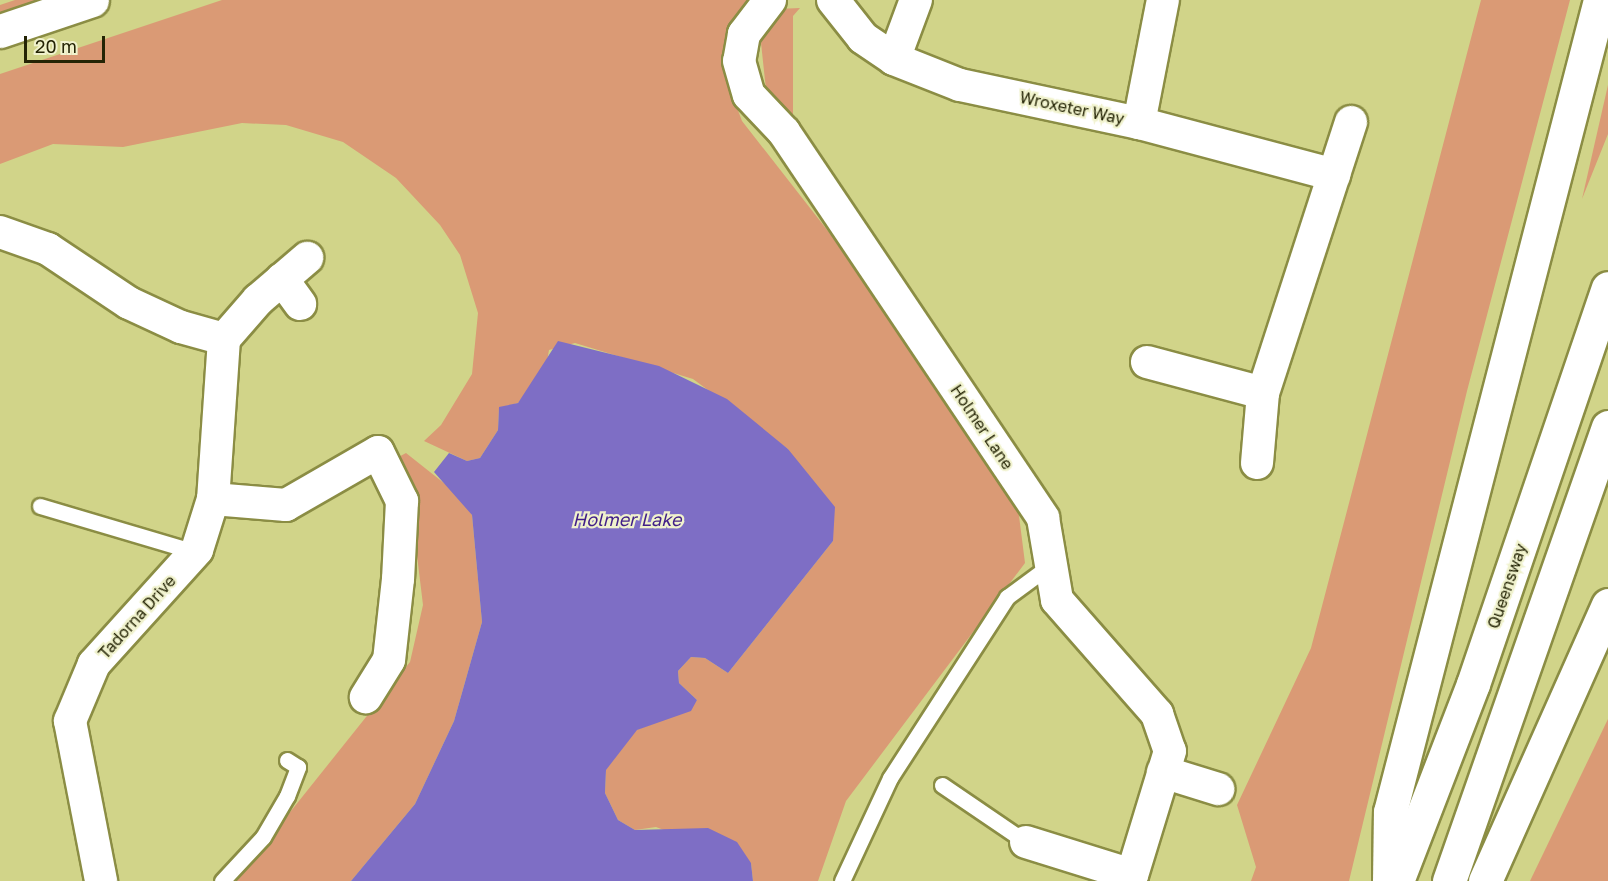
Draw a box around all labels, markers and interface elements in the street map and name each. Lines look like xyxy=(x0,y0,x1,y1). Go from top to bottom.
scale bar xyxy=(27,24,108,62)
text: 20 m xyxy=(35,35,77,57)
street label: Wroxeter Way xyxy=(1018,88,1126,128)
street label: Holmer Lane xyxy=(947,381,1017,473)
water label: Holmer Lake xyxy=(573,508,681,530)
street label: Queensway xyxy=(1483,541,1531,631)
street label: Tadorna Drive xyxy=(94,571,180,663)

